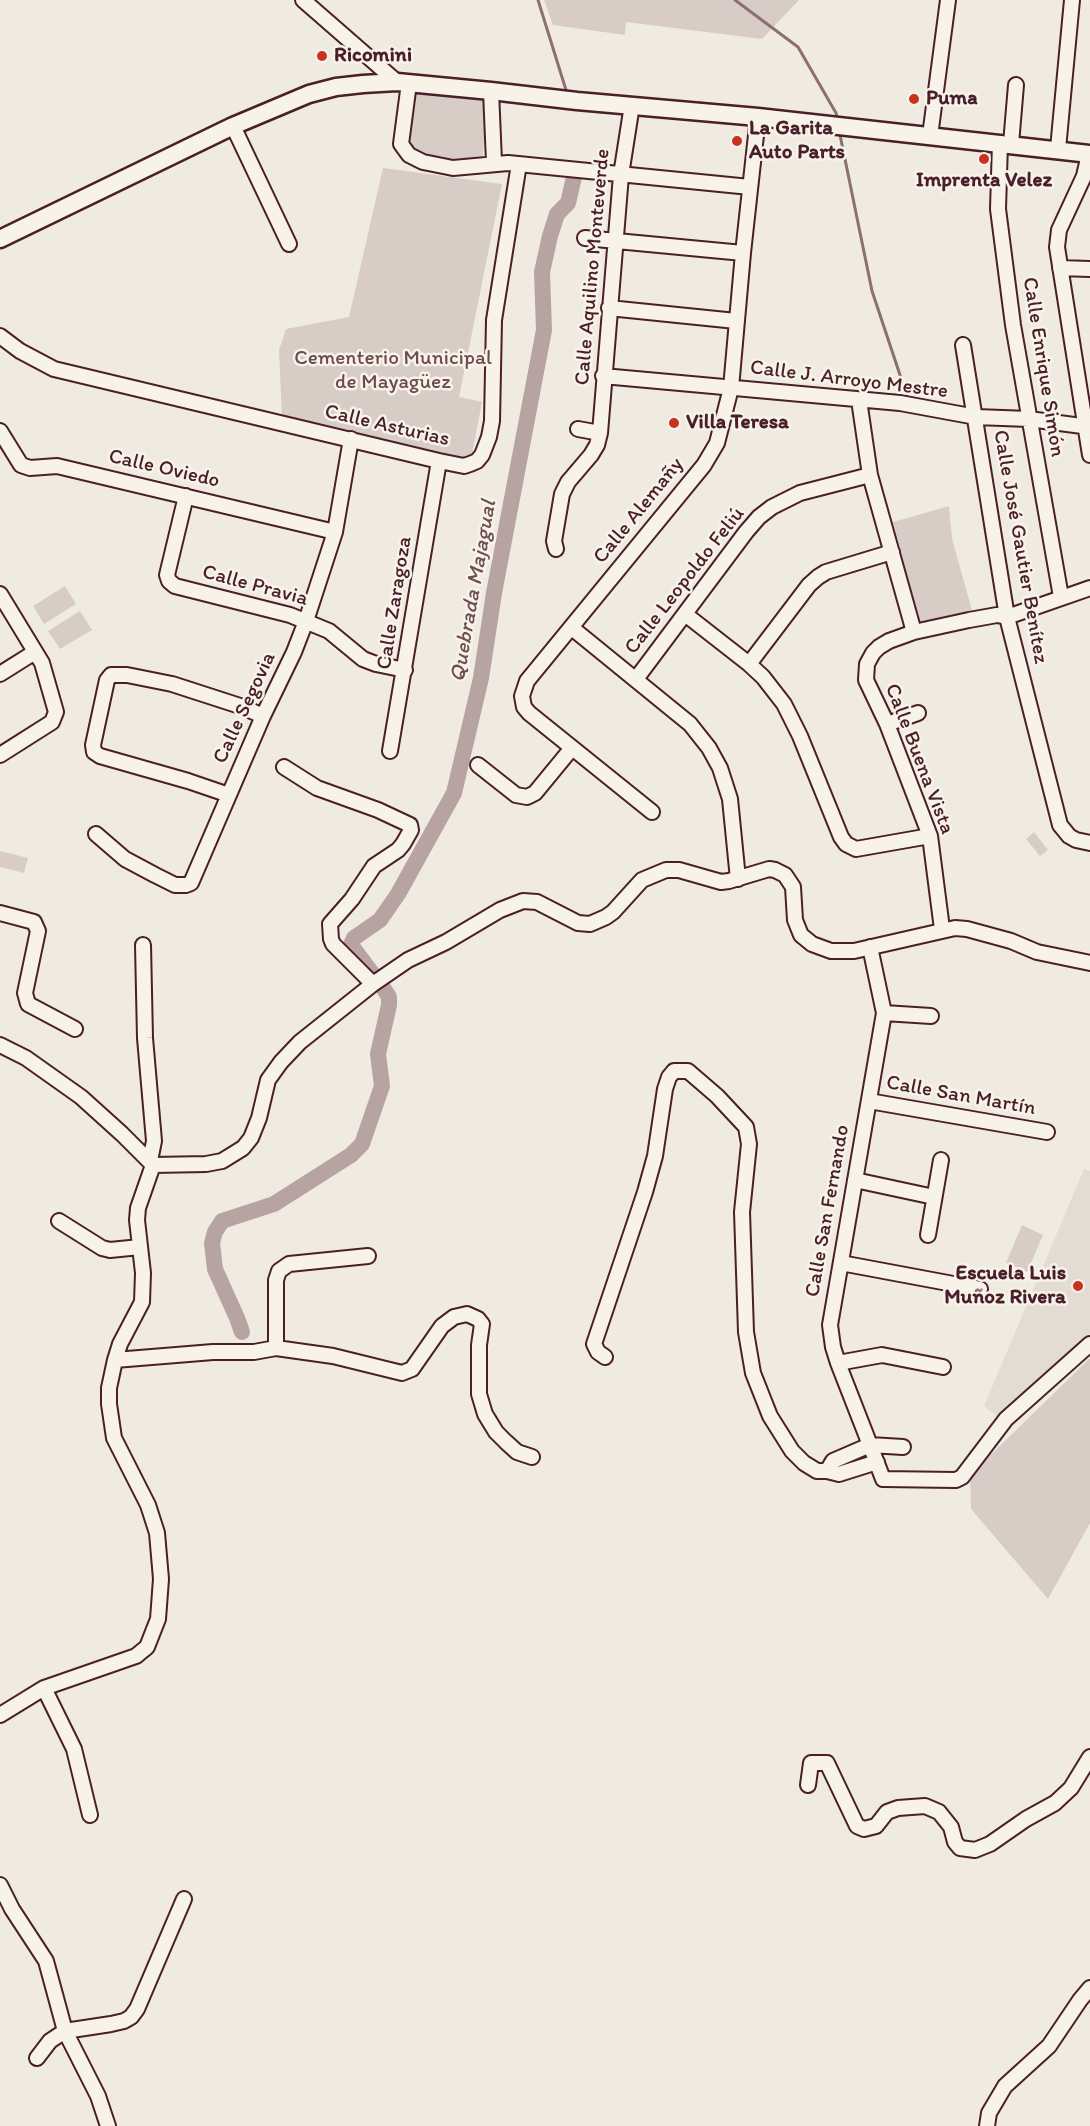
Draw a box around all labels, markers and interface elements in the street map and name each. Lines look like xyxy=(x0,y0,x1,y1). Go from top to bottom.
place label: Ricomini xyxy=(334,43,412,69)
marker: Ricomini xyxy=(315,49,329,63)
place label: Puma xyxy=(926,86,978,112)
marker: Puma xyxy=(907,92,921,106)
place label: La Garita Auto Parts xyxy=(749,116,845,166)
marker: La Garita Auto Parts xyxy=(730,134,744,148)
street label: Calle Aquilino Monteverde xyxy=(570,148,616,386)
marker: Imprenta Velez xyxy=(977,152,991,166)
place label: Imprenta Velez xyxy=(916,168,1052,194)
street label: Calle Enrique Simón xyxy=(1016,275,1070,459)
park label: Cementerio Municipal de Mayagüez xyxy=(294,346,492,396)
street label: Calle J. Arroyo Mestre xyxy=(749,355,949,405)
street label: Calle Asturias xyxy=(322,399,452,453)
place label: Villa Teresa xyxy=(686,410,789,436)
marker: Villa Teresa xyxy=(667,416,681,430)
street label: Calle José Gautier Benítez xyxy=(987,428,1053,666)
street label: Calle Oviedo xyxy=(106,444,222,494)
street label: Calle Alemañy xyxy=(588,453,690,569)
water label: Quebrada Majagual xyxy=(445,498,503,684)
street label: Calle Leopoldo Feliú xyxy=(620,502,750,660)
street label: Calle Zaragoza xyxy=(372,535,418,671)
street label: Calle Pravia xyxy=(199,560,311,612)
street label: Calle Segovia xyxy=(208,648,282,768)
street label: Calle Buena Vista xyxy=(879,680,959,838)
street label: Calle San Martín xyxy=(884,1070,1038,1122)
street label: Calle San Fernando xyxy=(800,1123,856,1299)
place label: Escuela Luis Muñoz Rivera xyxy=(944,1261,1066,1311)
marker: Escuela Luis Muñoz Rivera xyxy=(1071,1279,1085,1293)

